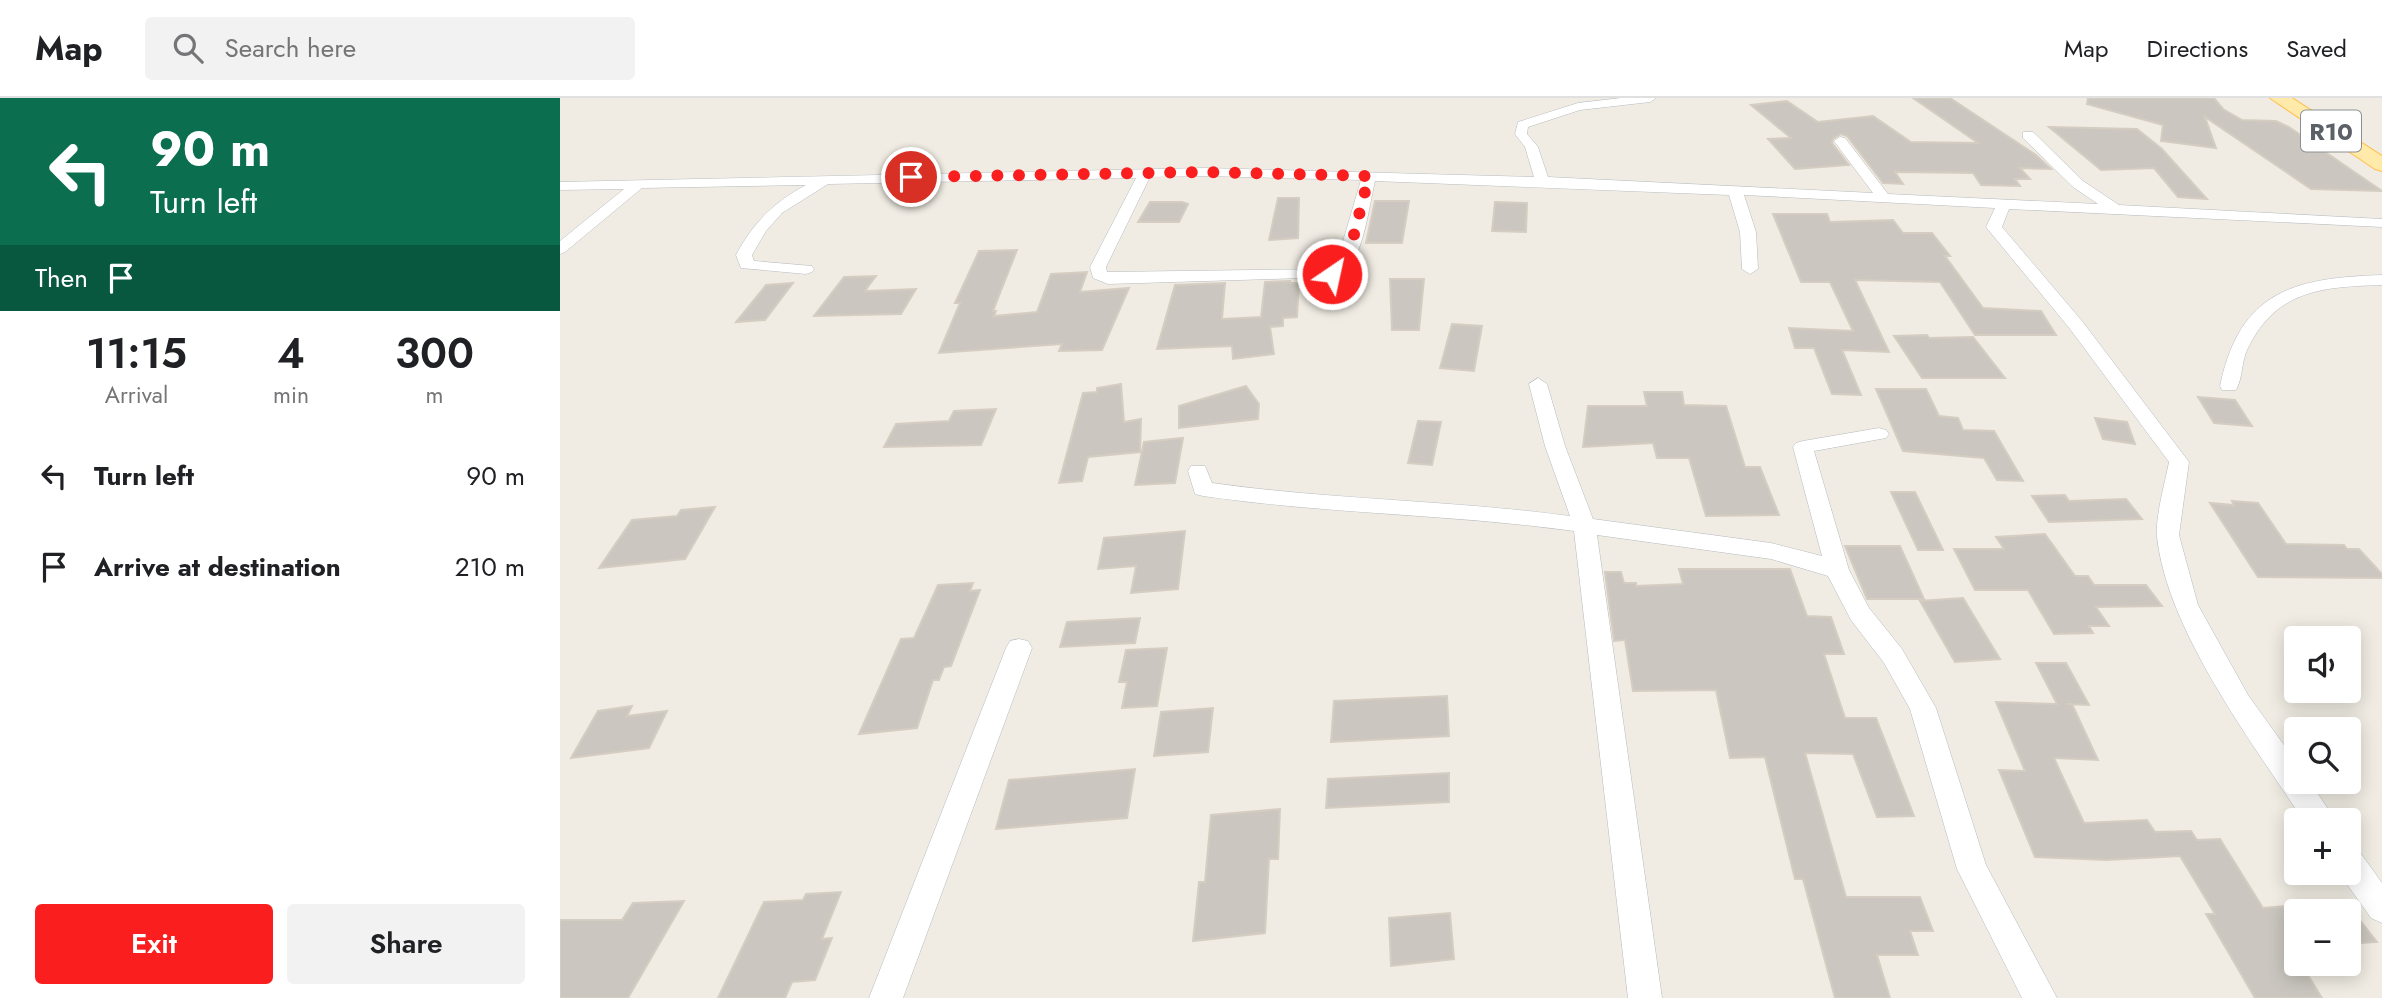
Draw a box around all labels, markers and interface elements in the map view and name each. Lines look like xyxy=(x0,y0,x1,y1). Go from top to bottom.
search box xyxy=(145,17,635,80)
text: Map xyxy=(35,25,103,72)
icon: search xyxy=(169,29,207,67)
text: Search here xyxy=(225,29,356,67)
text: Map xyxy=(2064,31,2109,66)
text: Directions xyxy=(2147,31,2248,66)
text: Saved xyxy=(2286,31,2347,66)
road number: R10 xyxy=(2301,111,2361,152)
text: 90 m xyxy=(150,114,270,184)
icon: left xyxy=(35,126,126,217)
pin xyxy=(881,147,941,207)
icon: arrive xyxy=(892,158,930,196)
text: Turn left xyxy=(150,179,257,225)
position arrow xyxy=(1295,237,1369,311)
text: Then xyxy=(35,259,88,297)
icon: arrive xyxy=(102,259,140,297)
text: 11:15 xyxy=(86,323,187,384)
text: 4 xyxy=(277,323,305,384)
text: 300 xyxy=(395,323,474,384)
text: Arrival xyxy=(105,378,168,412)
text: min xyxy=(273,378,309,412)
text: m xyxy=(426,378,443,412)
icon: left xyxy=(35,457,73,495)
text: Turn left xyxy=(94,457,194,495)
text: 90 m xyxy=(466,457,525,495)
icon: arrive xyxy=(35,548,73,586)
text: Arrive at destination xyxy=(94,548,341,586)
text: 210 m xyxy=(455,548,525,586)
map controls xyxy=(2284,626,2361,976)
button: sound xyxy=(2284,626,2361,703)
button: search xyxy=(2284,717,2361,794)
button: + xyxy=(2284,808,2361,885)
button: − xyxy=(2284,899,2361,976)
button: Exit xyxy=(35,904,273,984)
button: Share xyxy=(287,904,525,984)

